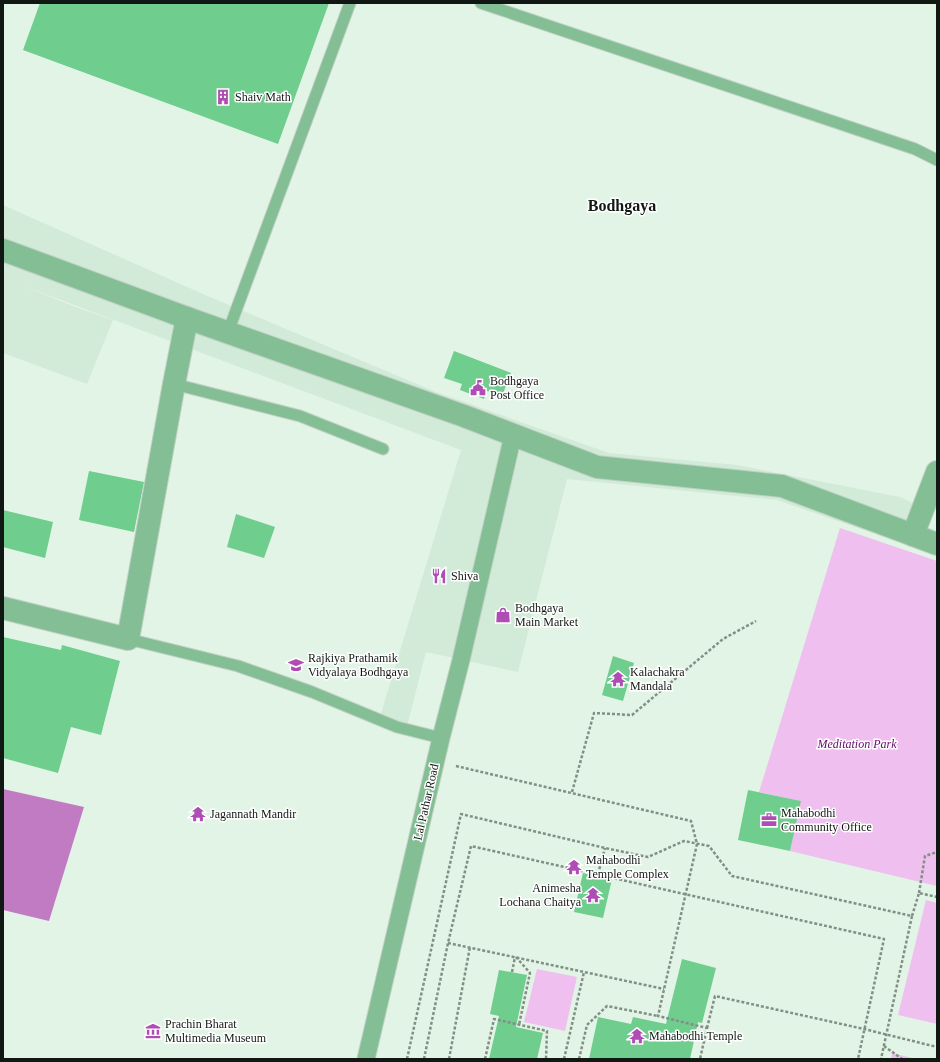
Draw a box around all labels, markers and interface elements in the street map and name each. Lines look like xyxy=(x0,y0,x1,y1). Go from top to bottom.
building icon: Shaiv Math xyxy=(214,88,232,106)
place label: Shaiv Math xyxy=(235,90,291,104)
district label: Bodhgaya xyxy=(588,197,656,215)
place label: Bodhgaya Post Office xyxy=(490,374,544,402)
public building icon: Bodhgaya Post Office xyxy=(469,379,487,397)
restaurant icon: Shiva xyxy=(430,567,448,585)
place label: Shiva xyxy=(451,569,479,583)
place label: Bodhgaya Main Market xyxy=(515,601,579,629)
shop icon: Bodhgaya Main Market xyxy=(494,606,512,624)
place label: Rajkiya Prathamik Vidyalaya Bodhgaya xyxy=(308,651,409,679)
school or university icon: Rajkiya Prathamik Vidyalaya Bodhgaya xyxy=(287,656,305,674)
place label: Kalachakra Mandala xyxy=(630,665,685,693)
temple icon: Kalachakra Mandala xyxy=(609,670,627,688)
park label: Meditation Park xyxy=(817,737,897,751)
street label: Lal Pathar Road xyxy=(410,762,442,842)
temple icon: Jagannath Mandir xyxy=(189,805,207,823)
place label: Mahabodhi Community Office xyxy=(781,806,872,834)
place label: Jagannath Mandir xyxy=(210,807,296,821)
office icon: Mahabodhi Community Office xyxy=(760,811,778,829)
place label: Mahabodhi Temple Complex xyxy=(586,853,669,881)
temple icon: Mahabodhi Temple Complex xyxy=(565,858,583,876)
place label: Animesha Lochana Chaitya xyxy=(499,881,582,909)
temple icon: Animesha Lochana Chaitya xyxy=(584,886,602,904)
place label: Prachin Bharat Multimedia Museum xyxy=(165,1017,267,1045)
museum icon: Prachin Bharat Multimedia Museum xyxy=(144,1022,162,1040)
temple icon: Mahabodhi Temple xyxy=(628,1027,646,1045)
place label: Mahabodhi Temple xyxy=(649,1029,742,1043)

